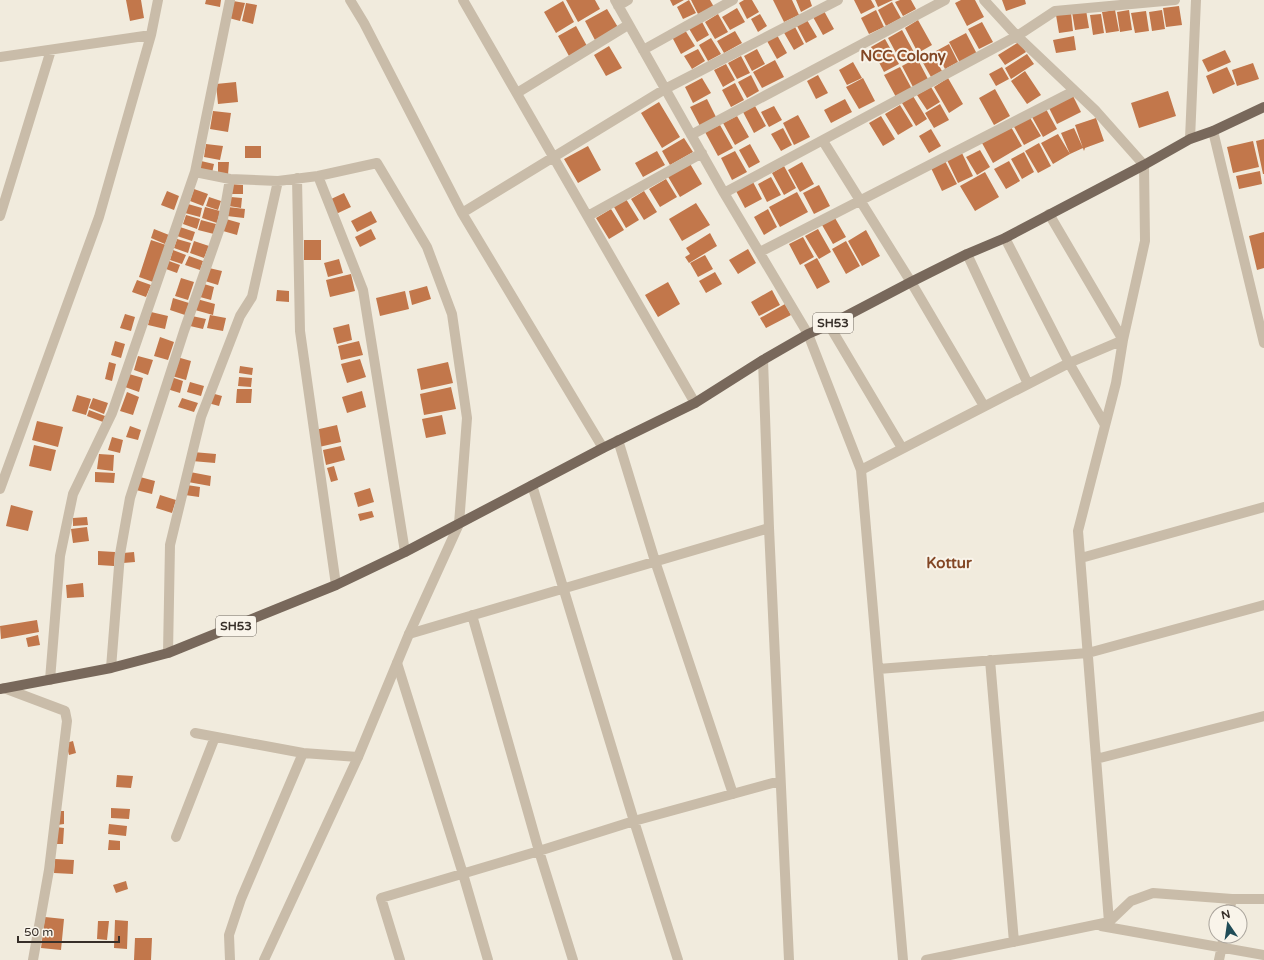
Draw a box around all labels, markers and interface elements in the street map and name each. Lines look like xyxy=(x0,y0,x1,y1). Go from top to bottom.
district label: NCC Colony xyxy=(860,47,946,66)
road number: SH53 xyxy=(813,313,853,333)
district label: Kottur xyxy=(926,554,972,572)
road number: SH53 xyxy=(216,616,256,636)
north arrow xyxy=(1208,904,1248,944)
text: N xyxy=(1220,907,1232,922)
scale bar xyxy=(18,918,119,944)
text: 50 m xyxy=(24,925,53,939)

